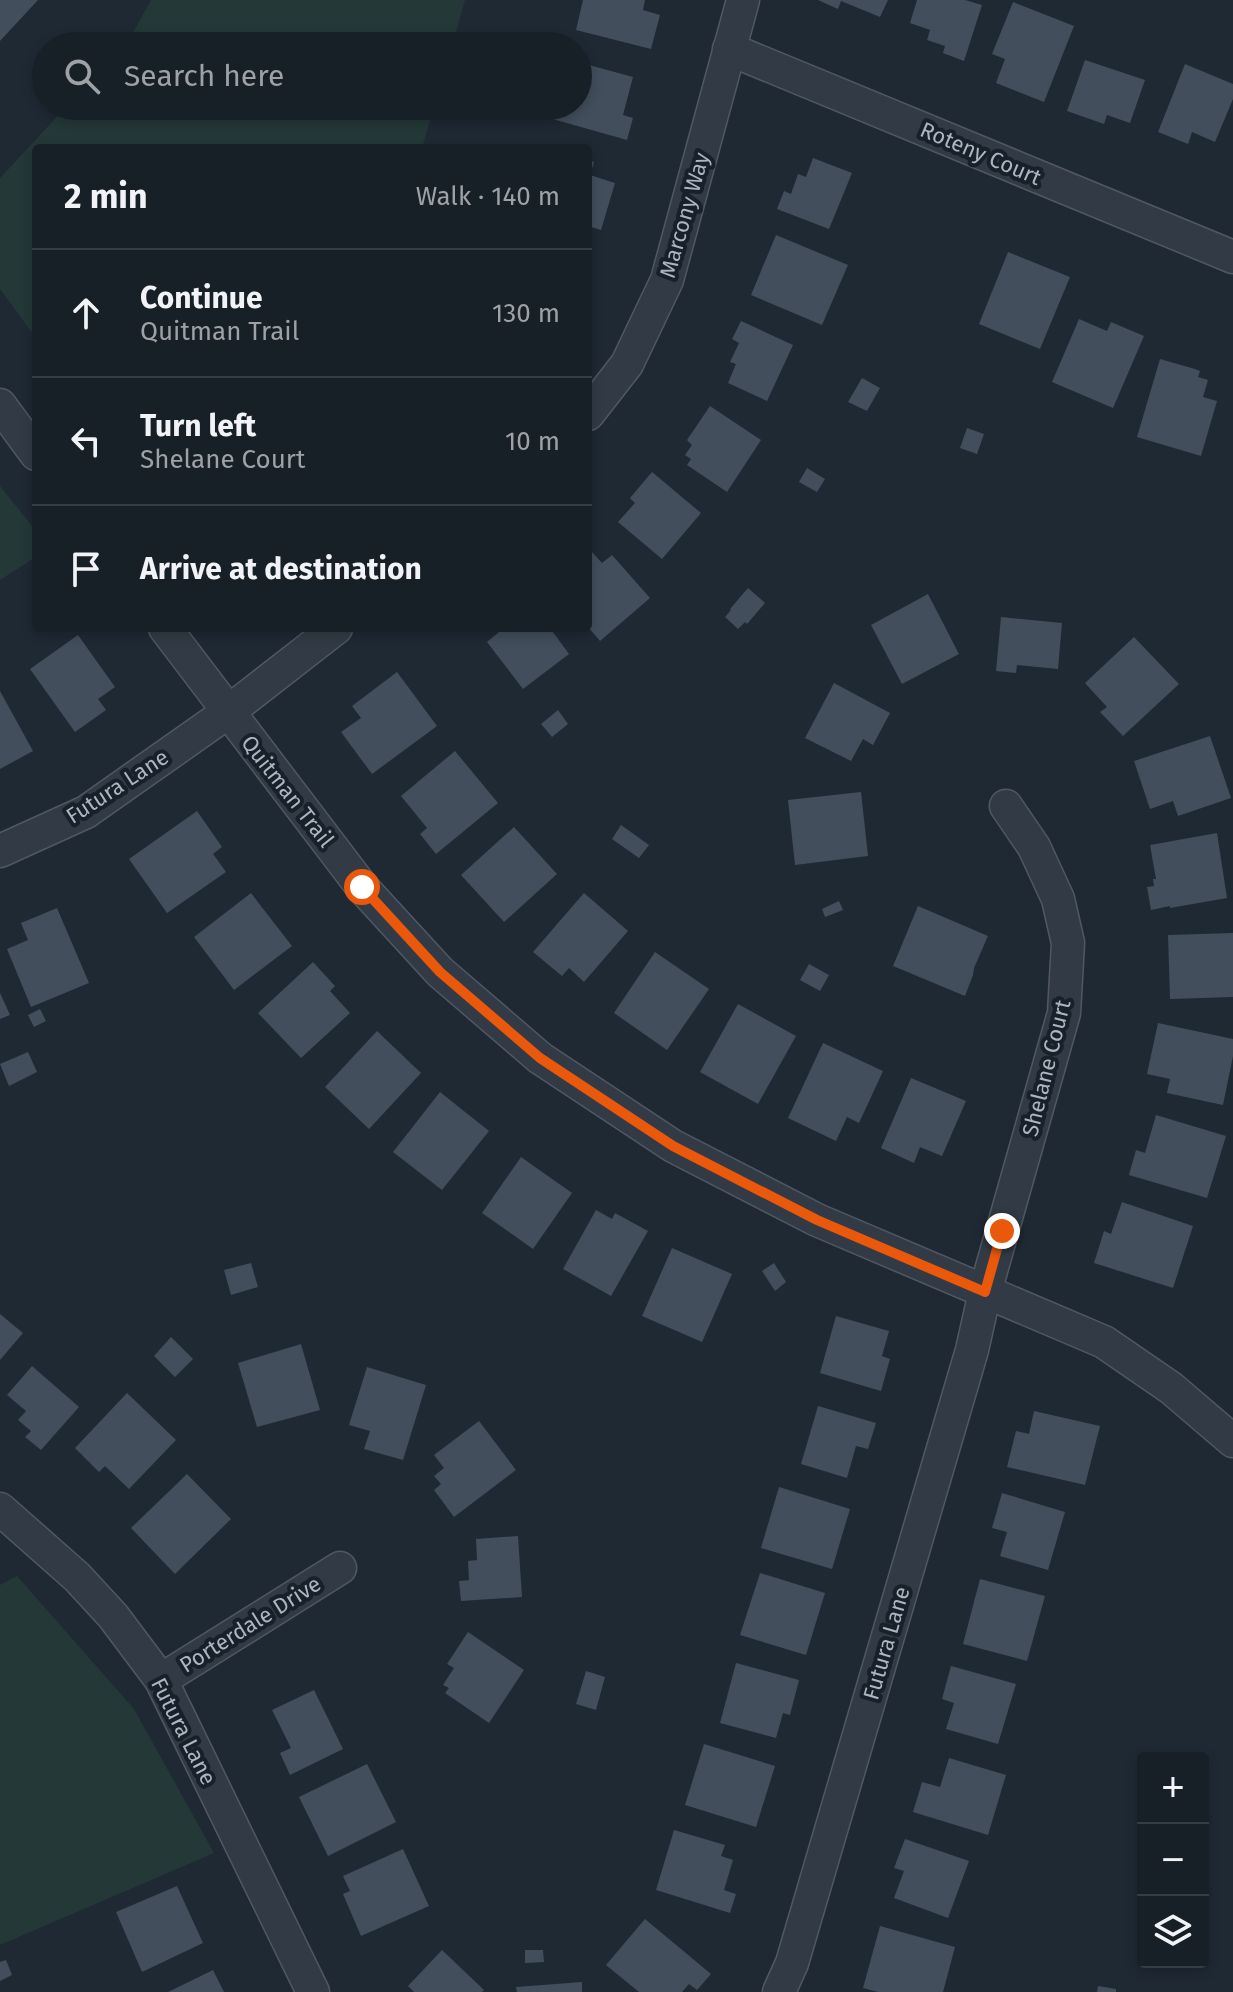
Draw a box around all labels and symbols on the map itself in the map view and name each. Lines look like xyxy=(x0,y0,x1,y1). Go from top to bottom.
street label: Roteny Court xyxy=(916,116,1045,191)
street label: Marcony Way xyxy=(654,149,715,281)
street label: Quitman Trail xyxy=(235,730,340,853)
street label: Futura Lane xyxy=(61,743,174,830)
route start xyxy=(344,869,380,905)
street label: Shelane Court xyxy=(1016,997,1077,1139)
route end xyxy=(984,1213,1020,1249)
street label: Porterdale Drive xyxy=(175,1570,326,1679)
street label: Futura Lane xyxy=(857,1583,916,1703)
street label: Futura Lane xyxy=(145,1673,222,1789)

